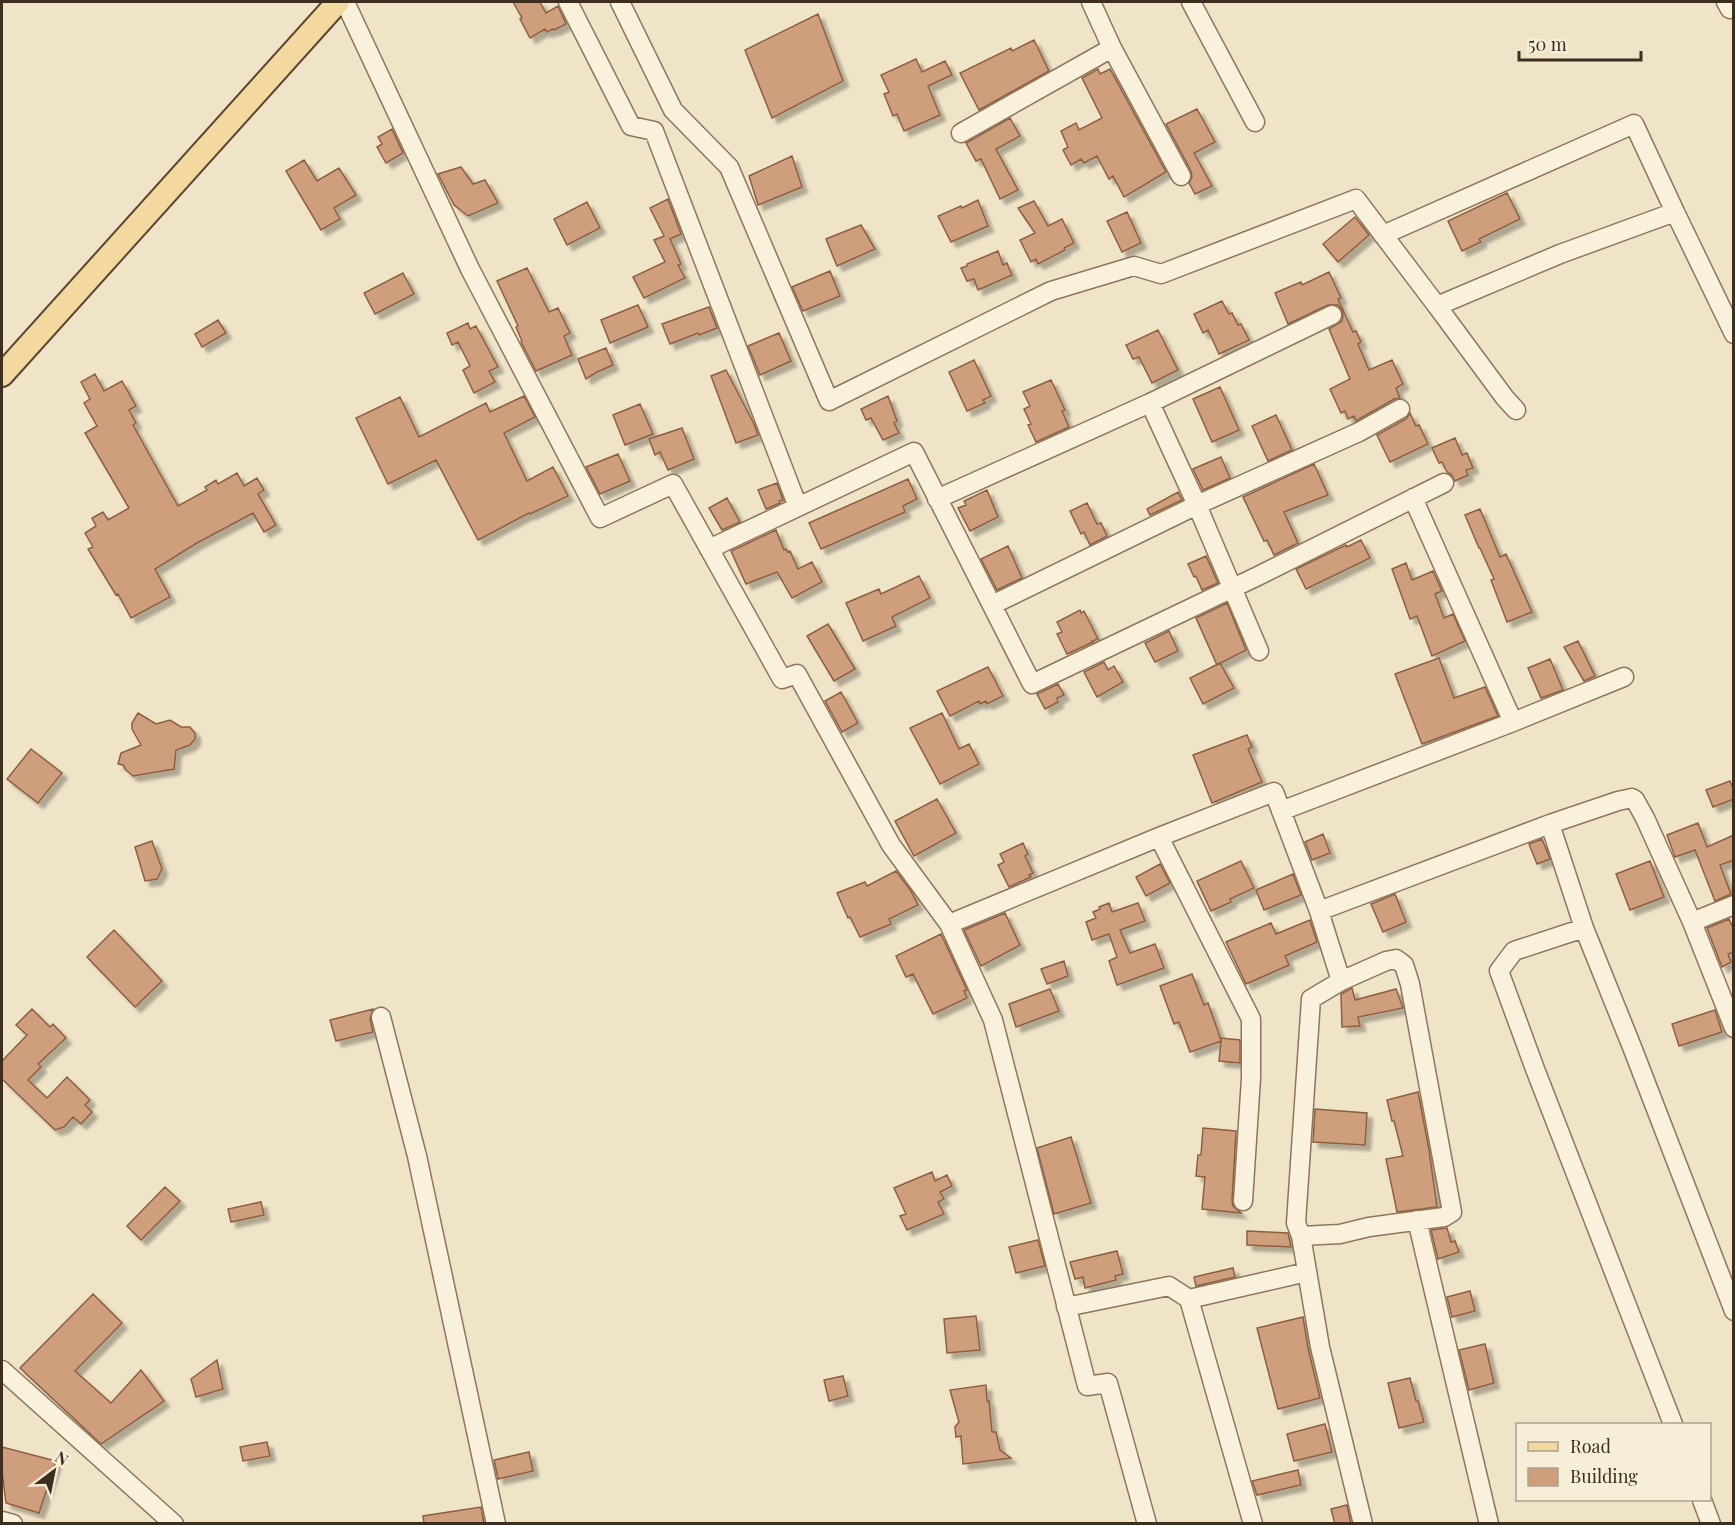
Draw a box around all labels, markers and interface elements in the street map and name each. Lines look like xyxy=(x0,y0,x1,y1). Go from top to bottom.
scale bar xyxy=(1519,24,1640,62)
text: 50 m xyxy=(1528,32,1567,56)
legend xyxy=(1516,1423,1711,1501)
text: Road xyxy=(1570,1434,1611,1458)
north arrow xyxy=(24,1441,84,1501)
text: N xyxy=(52,1446,73,1470)
text: Building xyxy=(1570,1464,1638,1488)

